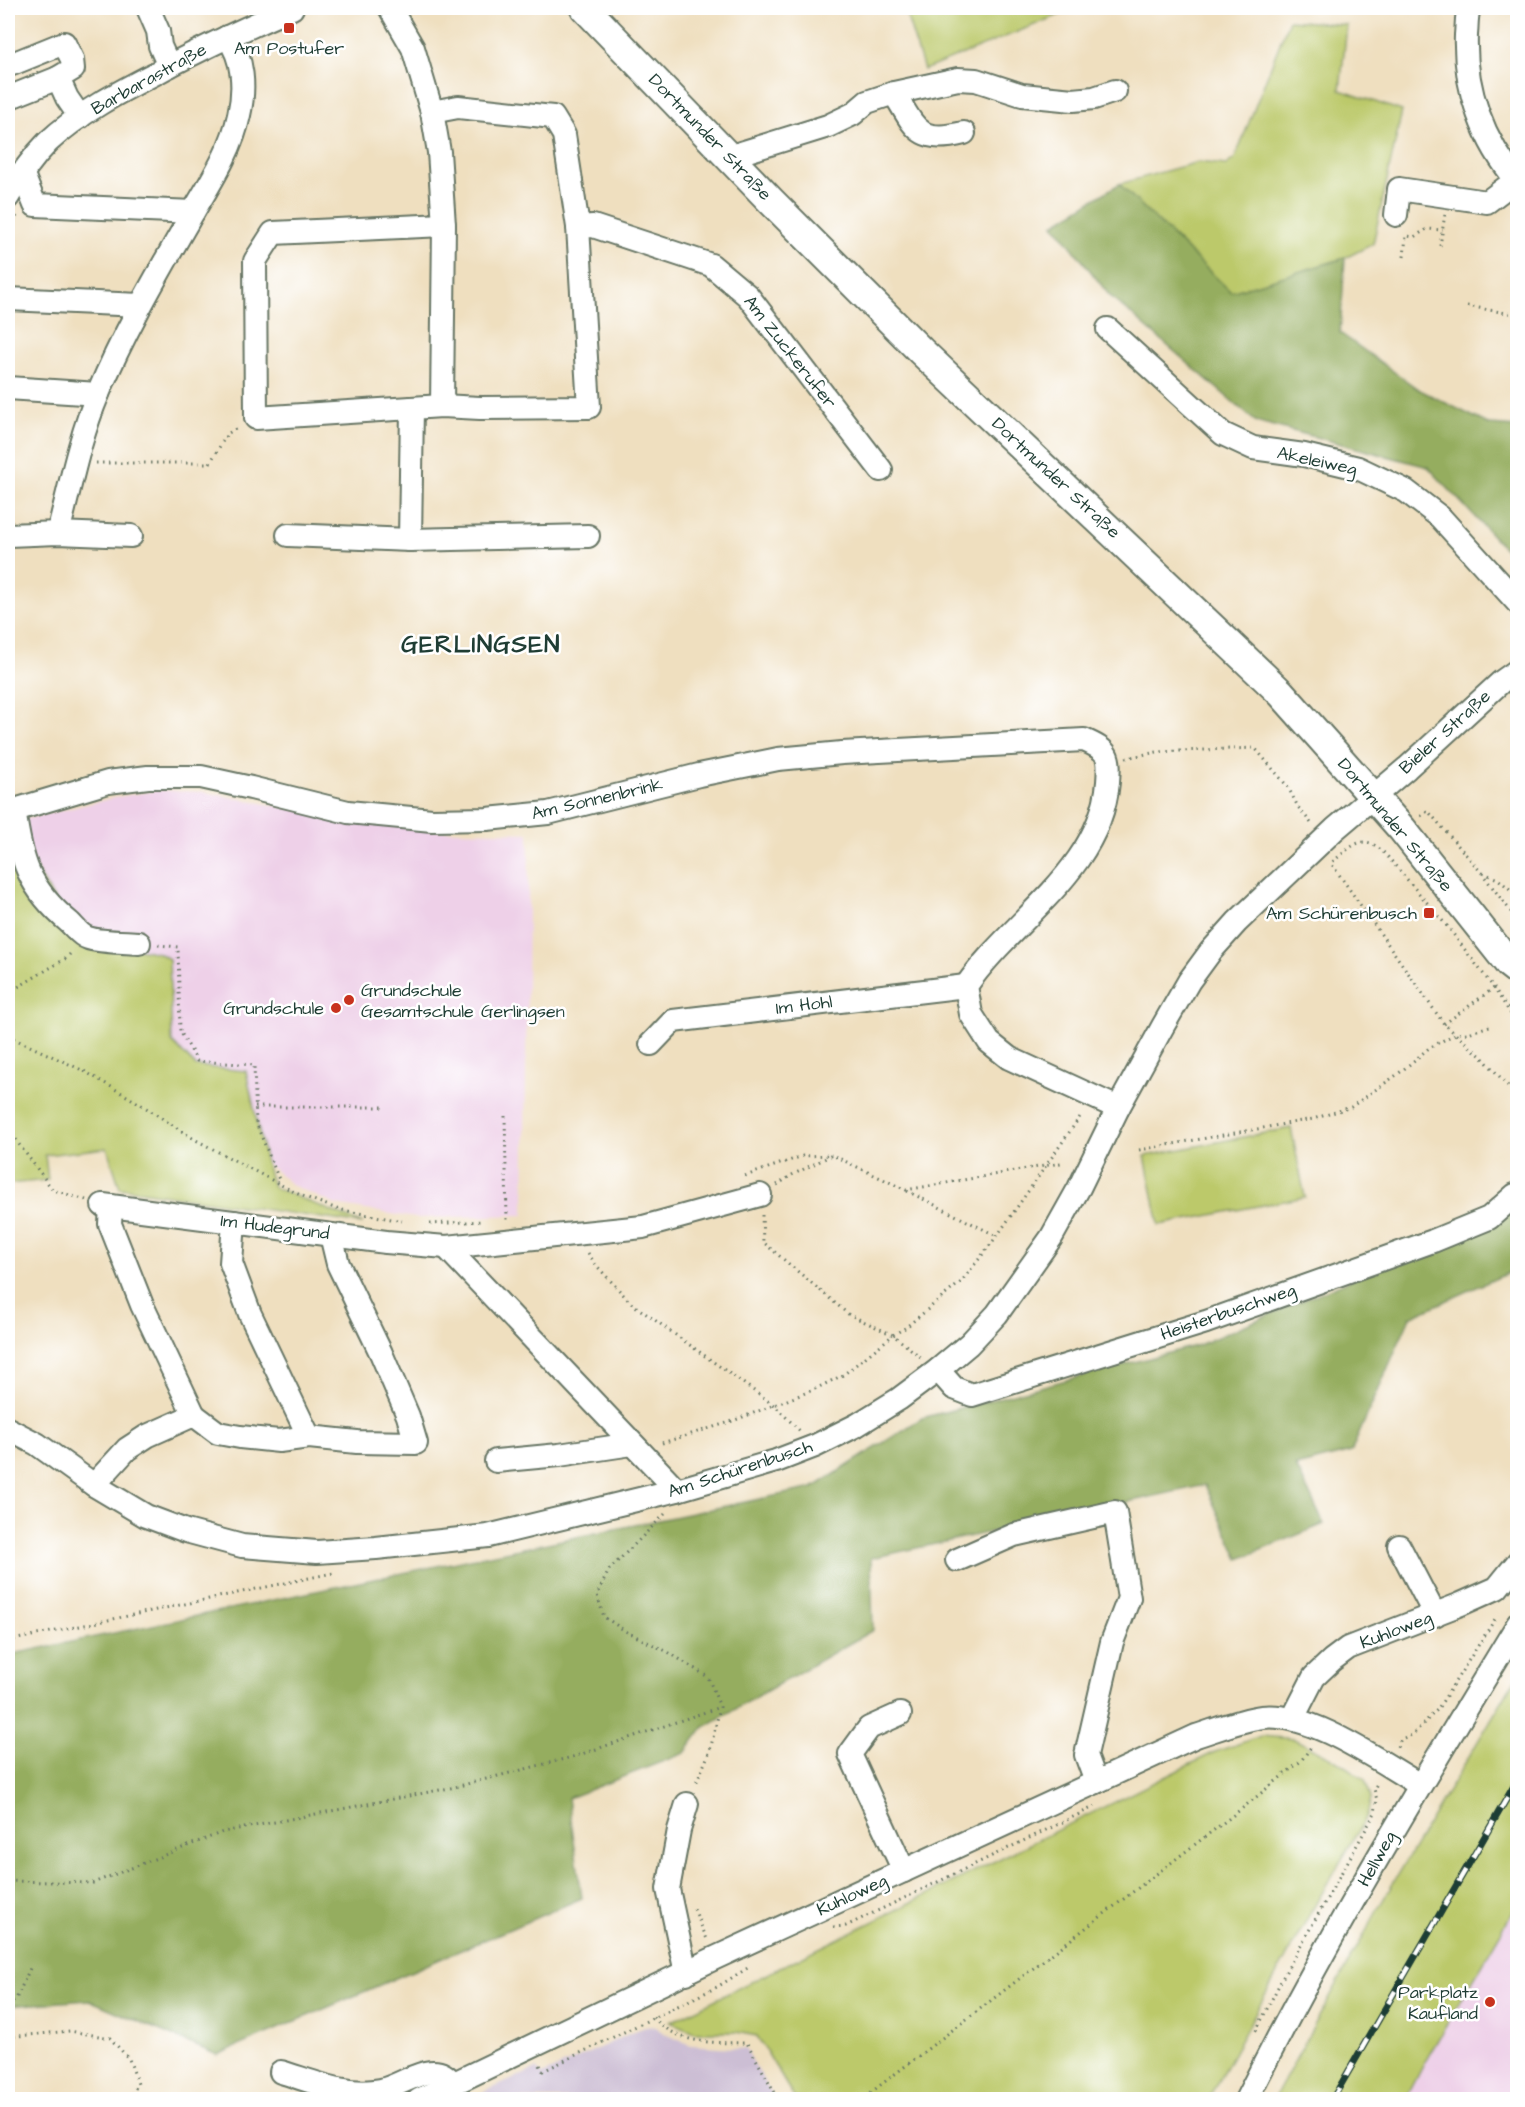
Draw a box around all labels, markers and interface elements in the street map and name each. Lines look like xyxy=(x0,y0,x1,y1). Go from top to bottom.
marker: Am Postufer xyxy=(282,21,296,35)
place label: Am Postufer xyxy=(234,36,344,61)
street label: Barbarastraße xyxy=(87,37,211,121)
street label: Dortmunder Straße xyxy=(643,68,777,206)
street label: Am Zuckerufer xyxy=(738,290,842,414)
street label: Dortmunder Straße xyxy=(986,412,1126,545)
street label: Akeleiweg xyxy=(1274,440,1359,483)
district label: GERLINGSEN xyxy=(401,628,561,662)
street label: Bieler Straße xyxy=(1394,684,1496,780)
street label: Dortmunder Straße xyxy=(1332,753,1459,897)
street label: Am Sonnenbrink xyxy=(529,772,665,826)
place label: Am Schürenbusch xyxy=(1266,901,1417,926)
marker: Am Schürenbusch xyxy=(1422,906,1436,920)
place label: Grundschule Gesamtschule Gerlingsen xyxy=(361,978,565,1025)
street label: Im Hohl xyxy=(774,989,834,1021)
marker: Grundschule Gesamtschule Gerlingsen xyxy=(342,993,356,1007)
place label: Grundschule xyxy=(223,996,324,1021)
marker: Grundschule xyxy=(329,1001,343,1015)
street label: Im Hudegrund xyxy=(219,1208,331,1247)
street label: Heisterbuschweg xyxy=(1157,1277,1299,1348)
street label: Am Schürenbusch xyxy=(664,1434,816,1504)
street label: Kuhloweg xyxy=(1356,1605,1436,1656)
street label: Hellweg xyxy=(1352,1827,1403,1892)
street label: Kuhloweg xyxy=(813,1868,892,1923)
place label: Parkplatz Kaufland xyxy=(1398,1980,1478,2026)
marker: Parkplatz Kaufland xyxy=(1483,1995,1497,2009)

